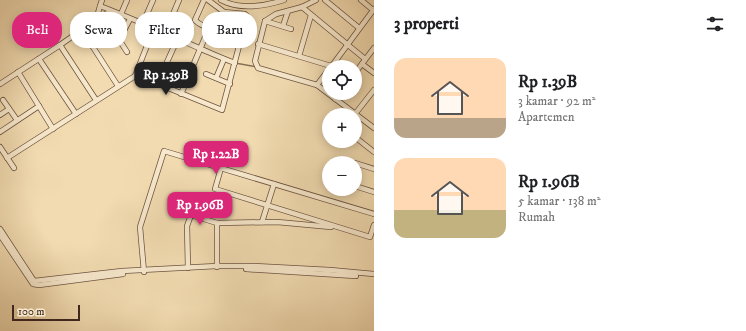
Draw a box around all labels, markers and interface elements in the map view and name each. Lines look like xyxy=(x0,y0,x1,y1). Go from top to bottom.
chip: Beli xyxy=(12,12,62,48)
chip: Sewa xyxy=(70,12,127,48)
chip: Filter xyxy=(135,12,194,48)
chip: Baru xyxy=(202,12,257,48)
text: 3 properti xyxy=(394,13,459,35)
icon: filters xyxy=(704,13,726,35)
map controls xyxy=(322,60,362,196)
button: locate xyxy=(322,60,362,100)
pin: Rp 1.39B xyxy=(125,62,207,96)
text: Rp 1.39B xyxy=(143,67,189,83)
text: Rp 1.39B xyxy=(518,71,577,93)
icon: home xyxy=(426,74,474,122)
text: 3 kamar · 92 m² xyxy=(518,93,596,109)
button: + xyxy=(322,108,362,148)
text: Apartemen xyxy=(518,109,575,125)
pin: Rp 1.22B xyxy=(175,141,257,175)
text: Rp 1.22B xyxy=(193,146,239,162)
button: − xyxy=(322,156,362,196)
text: Rp 1.96B xyxy=(518,171,580,193)
icon: home xyxy=(426,174,474,222)
pin: Rp 1.96B xyxy=(159,192,241,226)
text: 5 kamar · 138 m² xyxy=(518,193,601,209)
text: Rp 1.96B xyxy=(176,197,224,213)
text: Rumah xyxy=(518,209,555,225)
scale bar xyxy=(12,303,80,322)
text: 100 m xyxy=(18,305,44,319)

